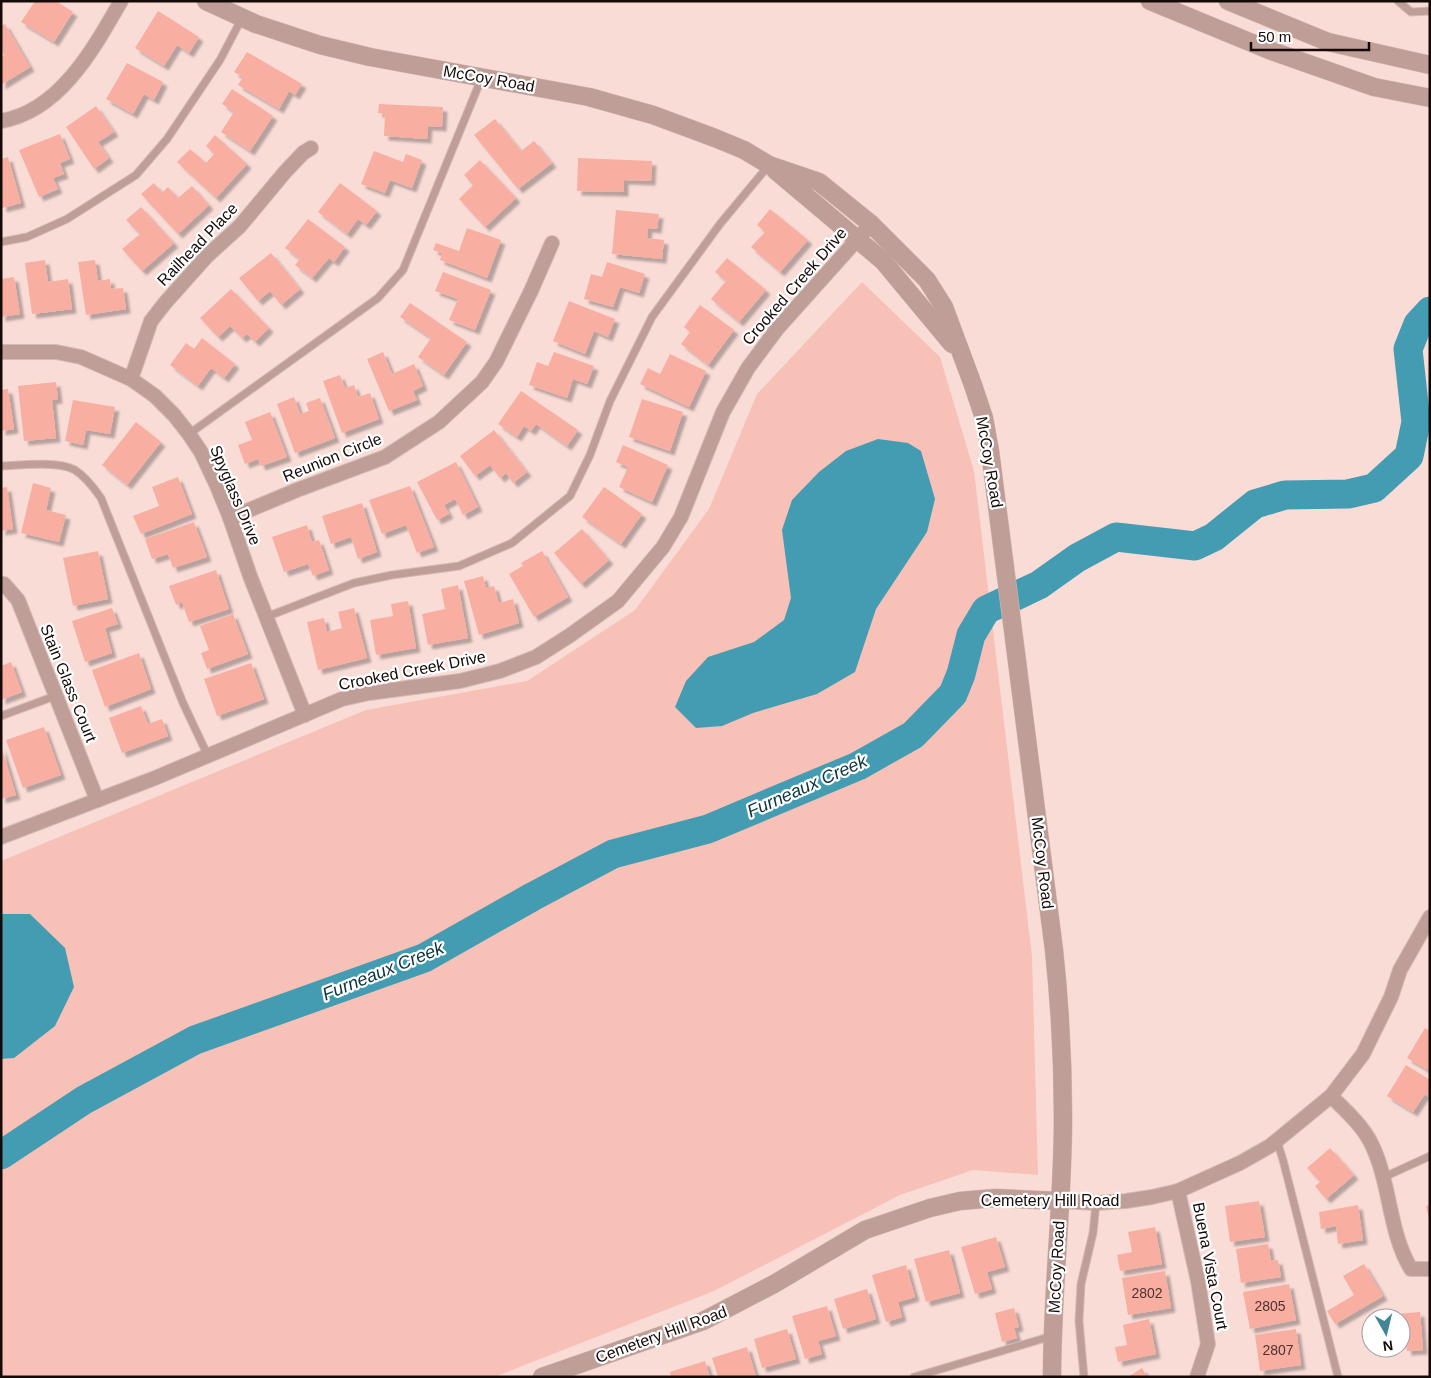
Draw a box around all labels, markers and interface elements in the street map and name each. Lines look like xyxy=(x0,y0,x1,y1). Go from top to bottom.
scale bar xyxy=(1251,20,1368,52)
text: 50 m xyxy=(1258,28,1291,45)
street label: McCoy Road xyxy=(442,62,536,95)
street label: Railhead Place xyxy=(154,200,241,289)
street label: Crooked Creek Drive xyxy=(739,224,850,348)
street label: McCoy Road xyxy=(973,415,1006,509)
street label: Reunion Circle xyxy=(280,430,384,485)
street label: Spyglass Drive xyxy=(207,443,264,548)
street label: Stain Glass Court xyxy=(37,622,100,745)
street label: Crooked Creek Drive xyxy=(337,648,487,693)
water label: Furneaux Creek xyxy=(744,750,871,821)
street label: McCoy Road xyxy=(1028,816,1057,910)
water label: Furneaux Creek xyxy=(319,937,448,1004)
street label: Cemetery Hill Road xyxy=(981,1192,1119,1209)
street label: Buena Vista Court xyxy=(1190,1201,1231,1332)
street label: McCoy Road xyxy=(1046,1220,1067,1314)
house number: 2802 xyxy=(1131,1285,1163,1301)
house number: 2805 xyxy=(1254,1298,1286,1314)
street label: Cemetery Hill Road xyxy=(593,1303,729,1366)
north arrow xyxy=(1361,1308,1411,1358)
text: N xyxy=(1382,1337,1394,1355)
house number: 2807 xyxy=(1262,1342,1294,1358)

